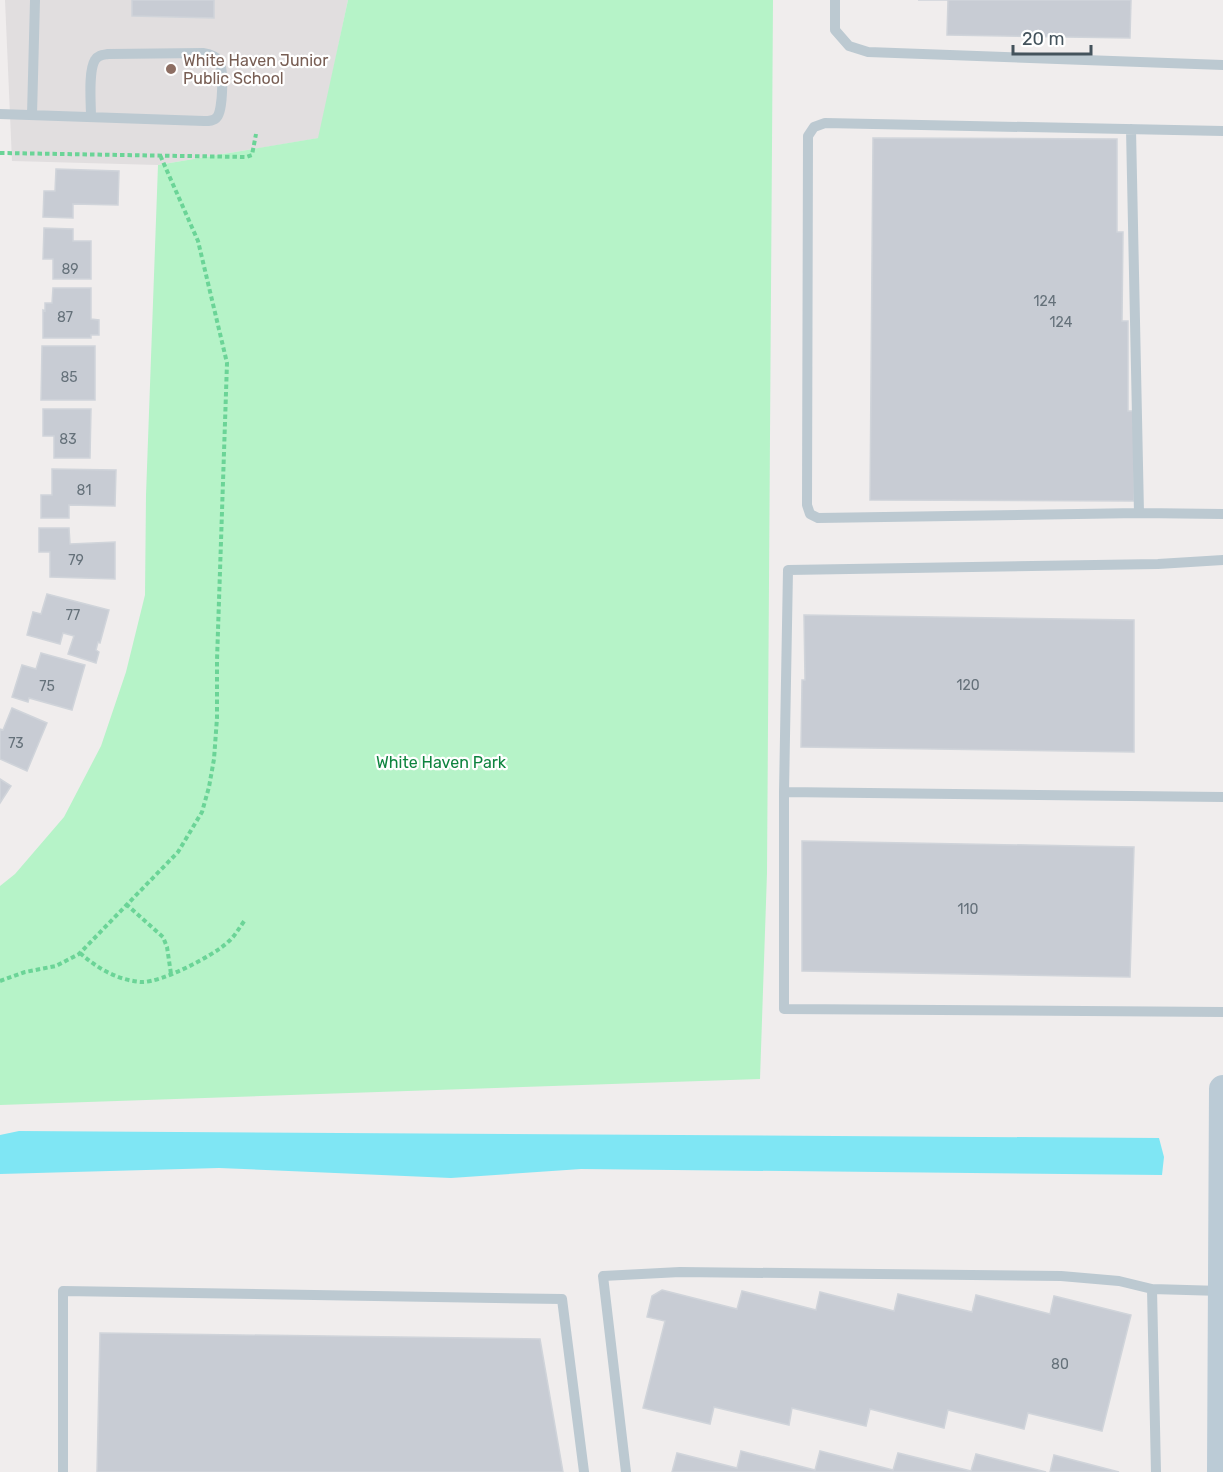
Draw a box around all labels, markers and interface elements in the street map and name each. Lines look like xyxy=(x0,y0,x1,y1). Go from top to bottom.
scale bar xyxy=(1013,18,1091,56)
text: 20 m xyxy=(1022,28,1064,50)
place label: White Haven Junior Public School xyxy=(183,51,328,88)
marker: White Haven Junior Public School xyxy=(164,62,178,76)
house number: 89 xyxy=(61,261,79,278)
house number: 124 xyxy=(1034,293,1057,310)
house number: 87 xyxy=(57,309,73,326)
house number: 124 xyxy=(1050,314,1073,331)
house number: 85 xyxy=(60,369,78,386)
house number: 83 xyxy=(59,431,77,448)
house number: 81 xyxy=(77,482,91,499)
house number: 79 xyxy=(68,552,84,569)
house number: 77 xyxy=(66,607,80,624)
house number: 120 xyxy=(956,677,980,694)
house number: 75 xyxy=(39,678,55,695)
house number: 73 xyxy=(8,735,24,752)
park label: White Haven Park xyxy=(376,753,507,772)
house number: 110 xyxy=(958,901,979,918)
house number: 80 xyxy=(1051,1356,1069,1373)

